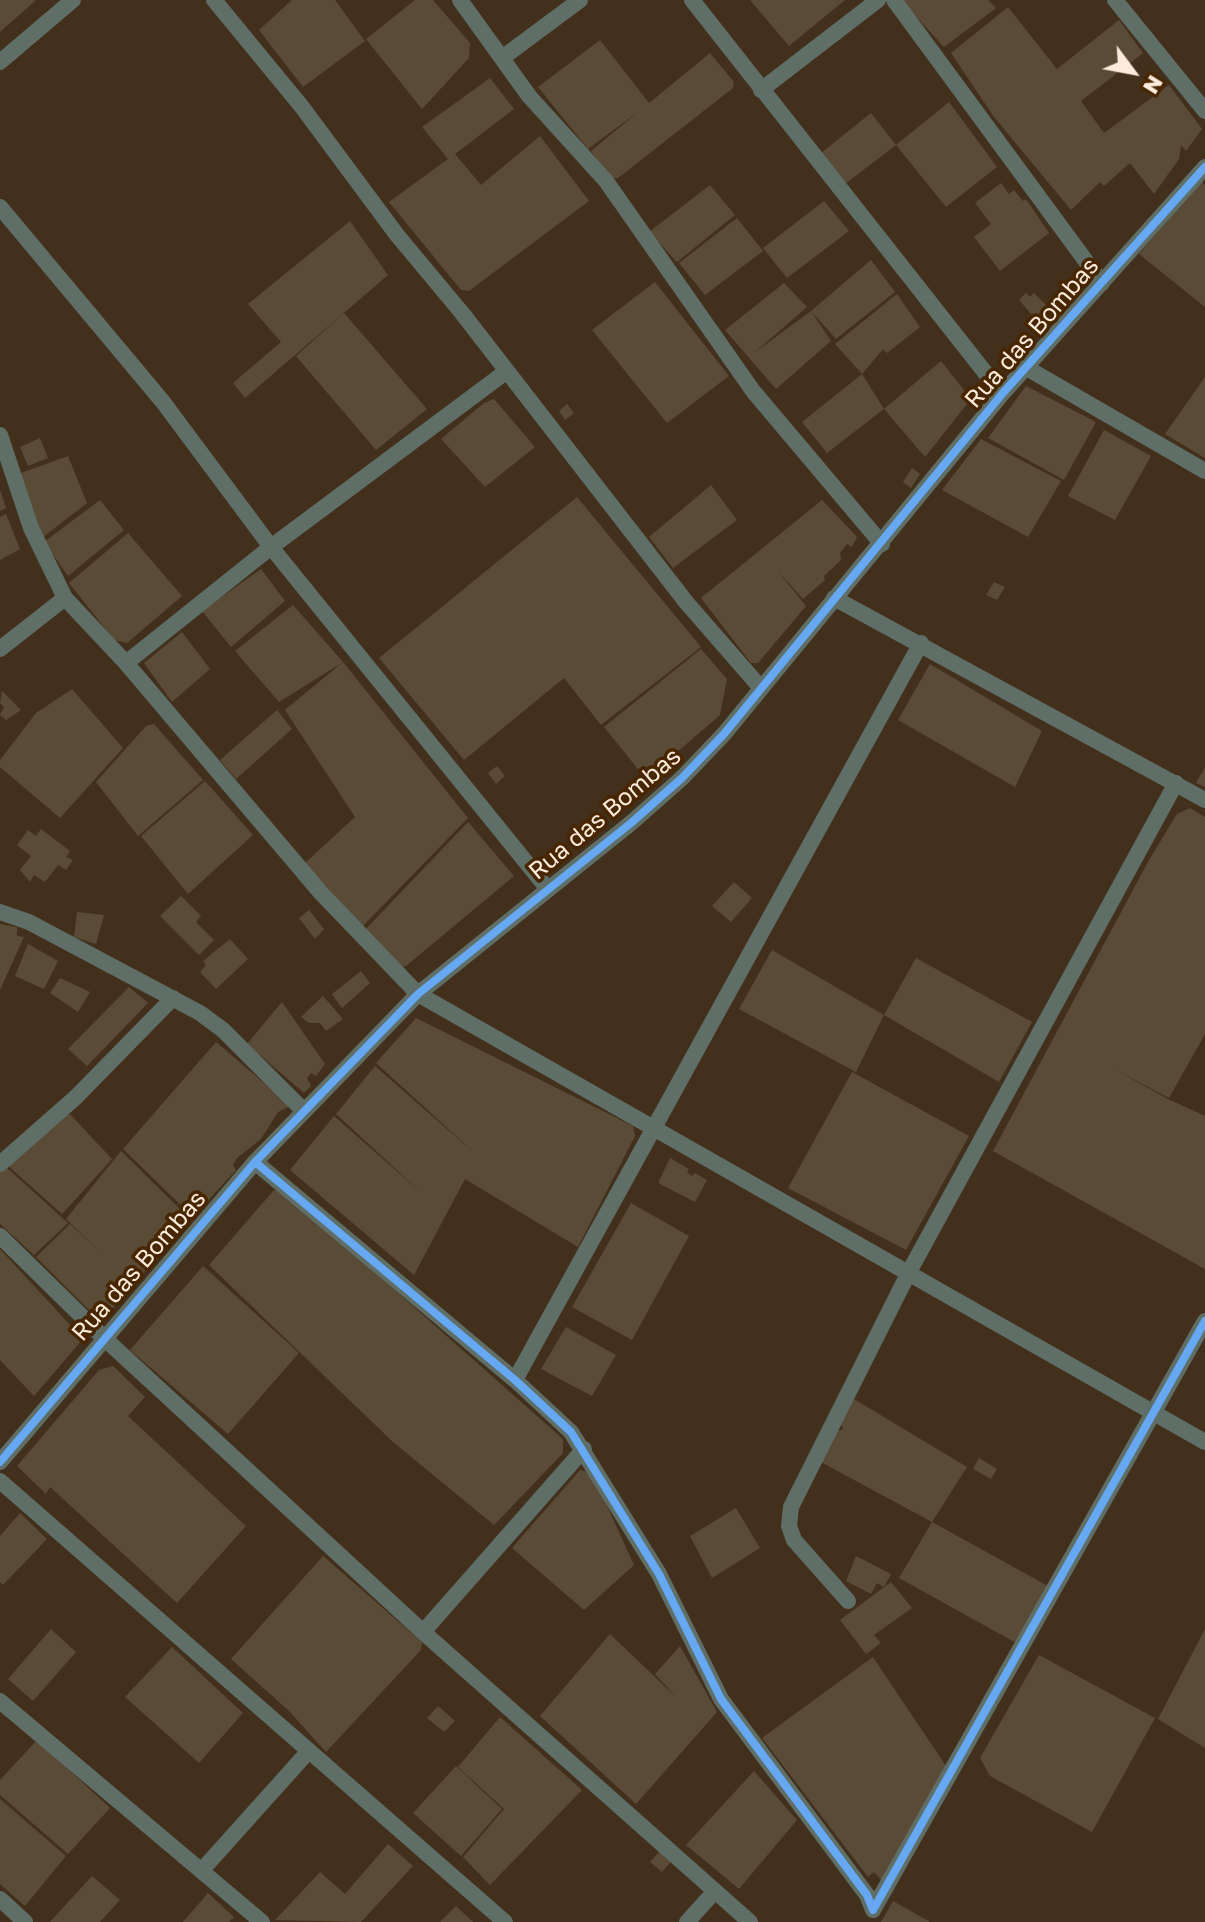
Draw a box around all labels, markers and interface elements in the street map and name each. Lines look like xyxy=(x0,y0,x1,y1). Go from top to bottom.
north arrow xyxy=(1093,32,1173,112)
text: N xyxy=(1138,71,1170,99)
street label: Rua das Bombas xyxy=(959,252,1105,414)
street label: Rua das Bombas xyxy=(523,742,687,886)
street label: Rua das Bombas xyxy=(66,1185,212,1347)

